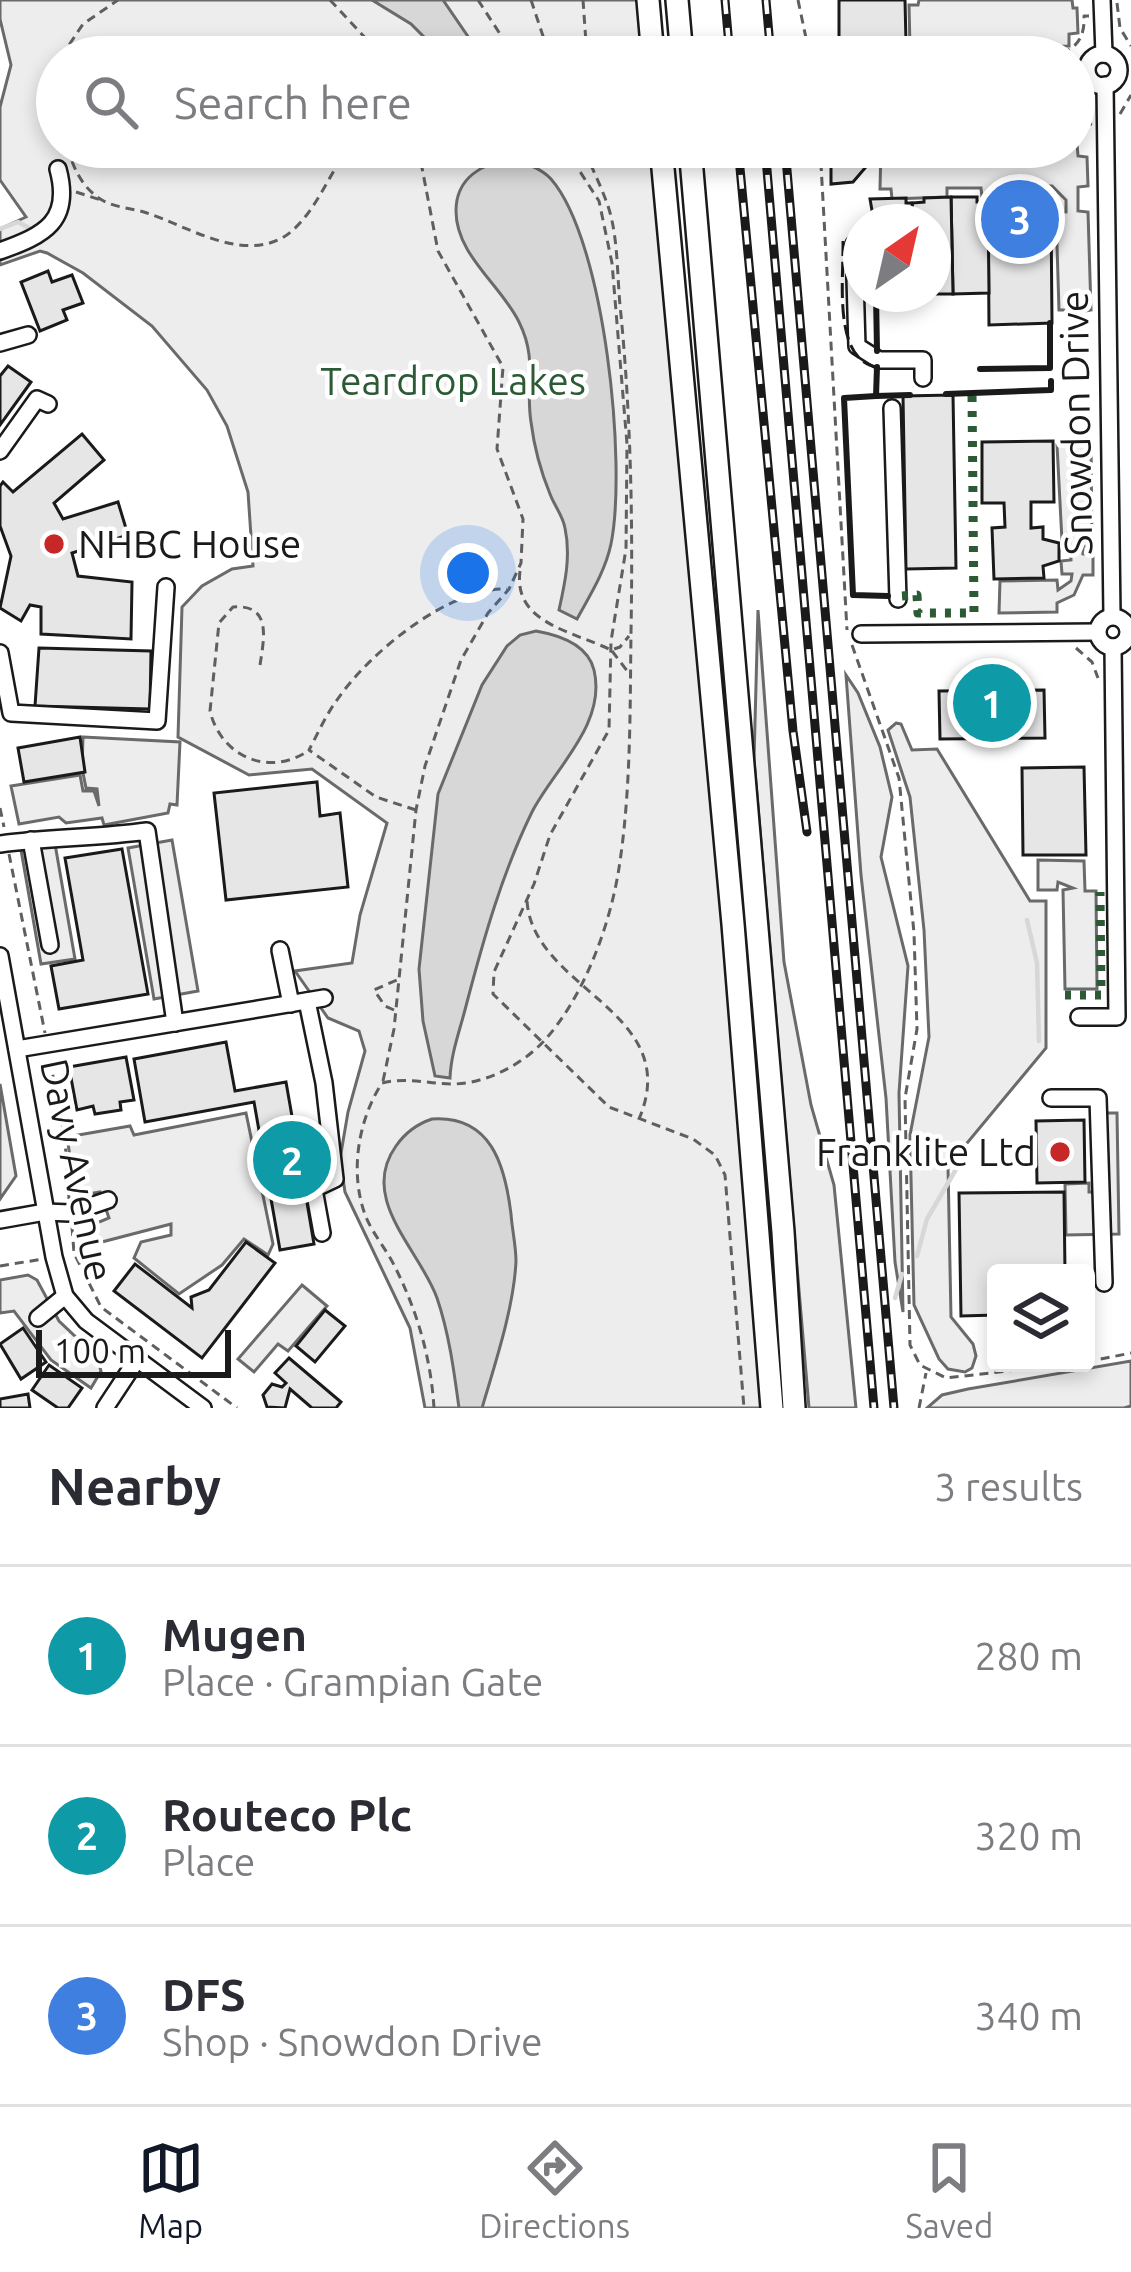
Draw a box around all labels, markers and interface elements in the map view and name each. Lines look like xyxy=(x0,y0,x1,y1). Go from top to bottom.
search box xyxy=(36,36,1095,168)
icon: search xyxy=(78,69,144,135)
text: Search here xyxy=(174,77,412,128)
pin: 3 xyxy=(981,174,1059,264)
north arrow xyxy=(843,204,951,312)
street label: Snowdon Drive xyxy=(1052,290,1099,556)
park label: Teardrop Lakes xyxy=(320,359,586,402)
place label: NHBC House xyxy=(78,522,301,565)
marker: NHBC House xyxy=(41,531,67,557)
your location xyxy=(438,543,498,603)
pin: 1 xyxy=(953,658,1031,748)
street label: Davy Avenue xyxy=(33,1055,122,1285)
pin: 2 xyxy=(253,1115,331,1205)
place label: Franklite Ltd xyxy=(816,1130,1036,1173)
marker: Franklite Ltd xyxy=(1047,1139,1073,1165)
map controls xyxy=(987,1264,1095,1372)
button: layers xyxy=(987,1264,1095,1372)
scale bar xyxy=(36,1324,231,1377)
text: 100 m xyxy=(54,1332,146,1369)
text: Nearby xyxy=(48,1457,221,1515)
text: 3 results xyxy=(934,1465,1083,1508)
text: Mugen xyxy=(162,1609,307,1660)
text: 1 xyxy=(76,1634,98,1677)
text: 280 m xyxy=(974,1634,1083,1677)
text: Place · Grampian Gate xyxy=(162,1660,543,1703)
text: Routeco Plc xyxy=(162,1789,412,1840)
text: 2 xyxy=(76,1814,98,1857)
text: 320 m xyxy=(974,1814,1083,1857)
text: Place xyxy=(162,1840,255,1883)
text: DFS xyxy=(162,1969,246,2020)
text: 3 xyxy=(76,1994,98,2037)
text: 340 m xyxy=(974,1994,1083,2037)
text: Shop · Snowdon Drive xyxy=(162,2020,543,2063)
tab: Map xyxy=(138,2135,204,2244)
tab: Directions xyxy=(479,2135,630,2244)
tab: Saved xyxy=(905,2135,993,2244)

